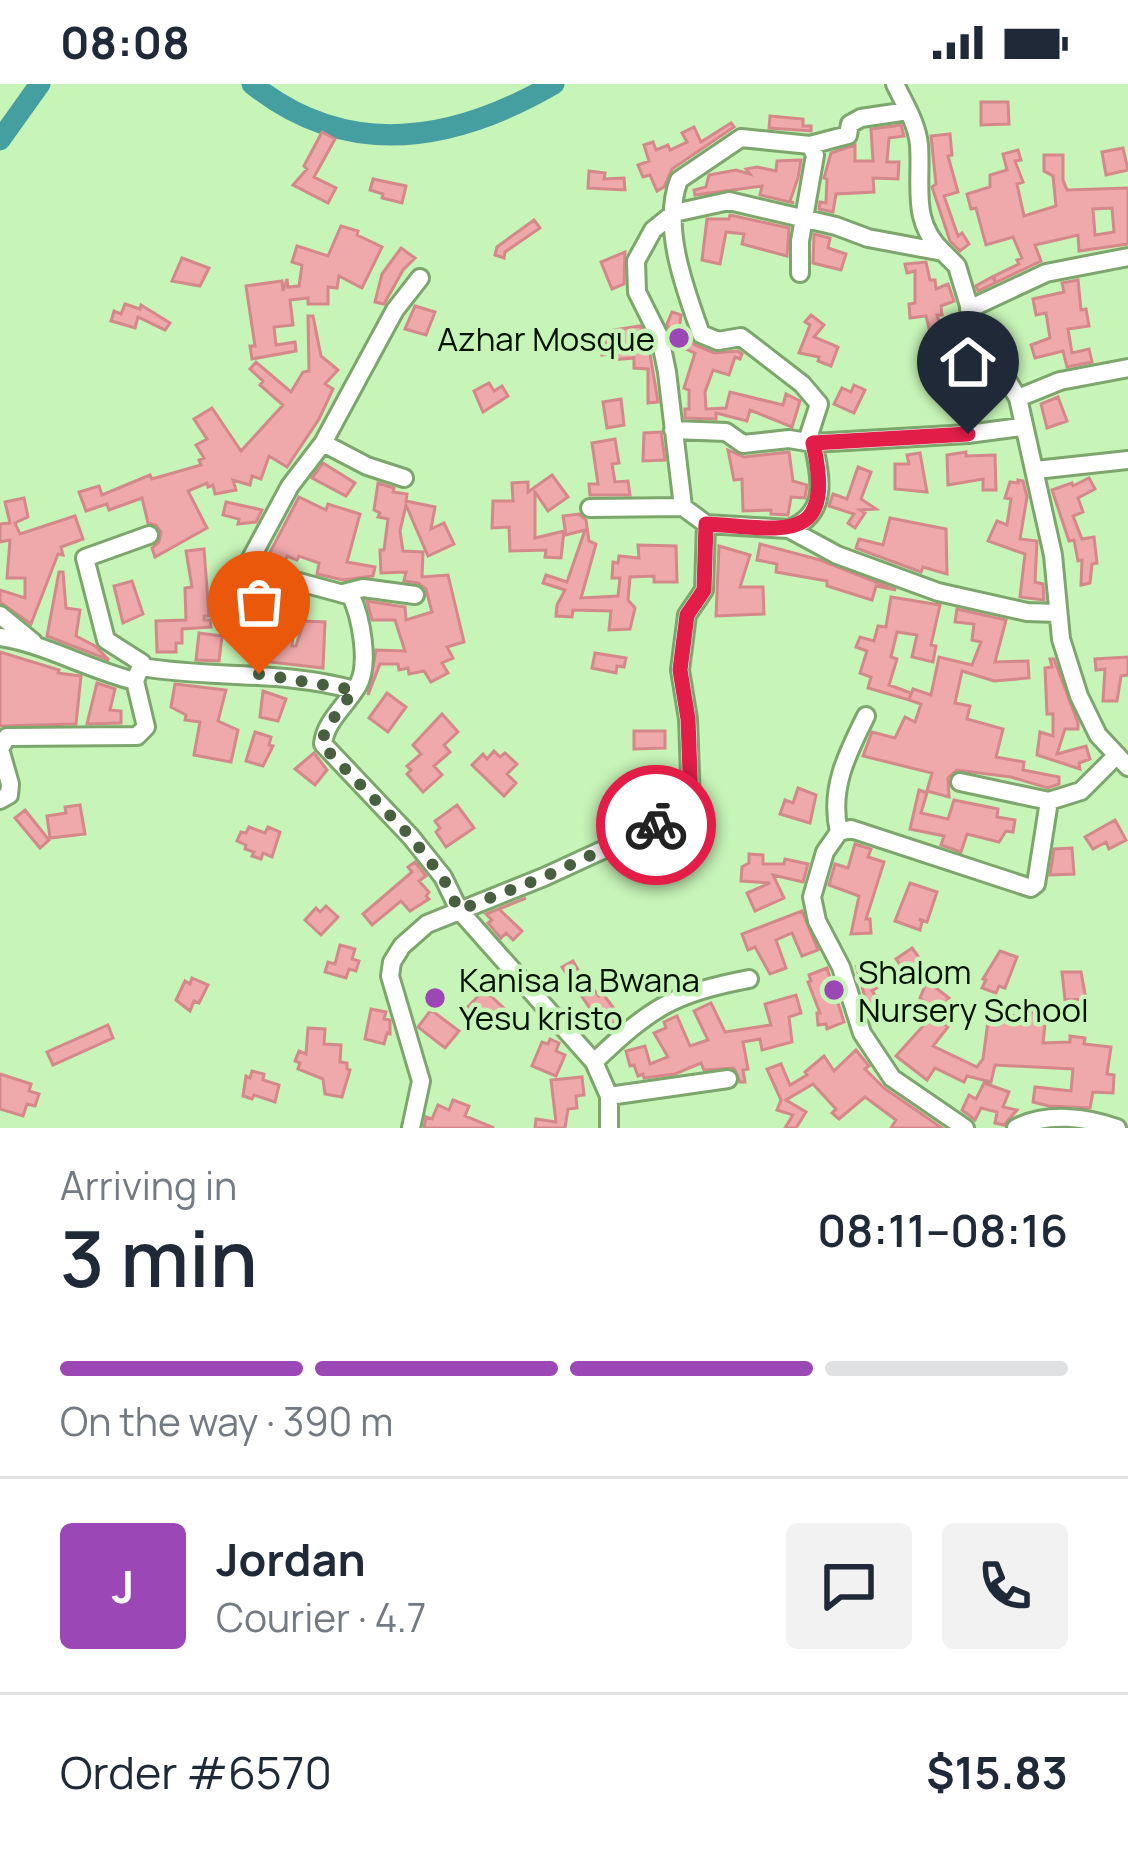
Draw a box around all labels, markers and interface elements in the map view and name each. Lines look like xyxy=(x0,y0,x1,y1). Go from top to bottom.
text: 08:08 xyxy=(60,11,190,73)
pin xyxy=(917,311,1019,434)
place label: Azhar Mosque xyxy=(437,316,655,361)
marker: Azhar Mosque xyxy=(666,325,692,351)
icon: home xyxy=(935,329,1001,395)
pin xyxy=(208,551,310,674)
icon: bag xyxy=(226,569,292,635)
courier xyxy=(596,765,716,885)
icon: bike xyxy=(623,792,689,858)
place label: Shalom Nursery School xyxy=(858,949,1089,1032)
place label: Kanisa la Bwana Yesu kristo xyxy=(459,957,700,1040)
marker: Shalom Nursery School xyxy=(821,977,847,1003)
marker: Kanisa la Bwana Yesu kristo xyxy=(422,985,448,1011)
text: Arriving in xyxy=(60,1158,237,1212)
text: 08:11–08:16 xyxy=(817,1199,1068,1261)
text: 3 min xyxy=(60,1204,258,1310)
text: On the way · 390 m xyxy=(60,1394,393,1448)
button: chat xyxy=(786,1523,912,1649)
button: phone xyxy=(942,1523,1068,1649)
text: Jordan xyxy=(216,1528,366,1590)
text: J xyxy=(112,1555,134,1617)
text: Courier · 4.7 xyxy=(216,1590,426,1644)
text: Order #6570 xyxy=(60,1741,332,1803)
text: $15.83 xyxy=(926,1741,1068,1803)

